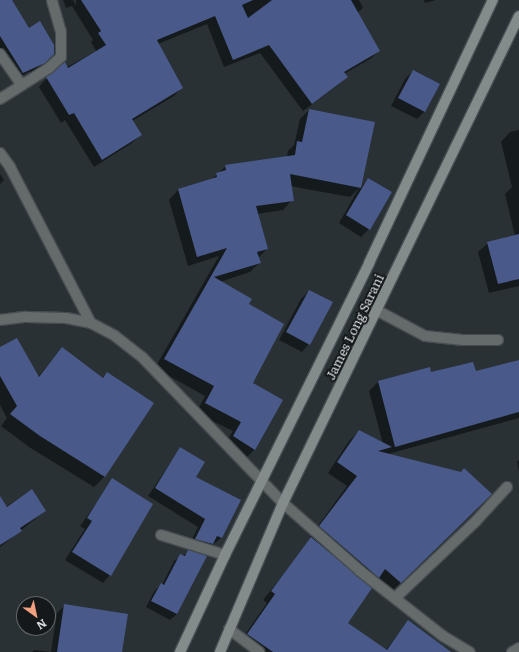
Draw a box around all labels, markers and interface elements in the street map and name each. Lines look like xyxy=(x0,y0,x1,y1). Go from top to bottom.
street label: James Long Sarani xyxy=(323,272,387,382)
north arrow xyxy=(16,596,56,636)
text: N xyxy=(34,616,50,634)

